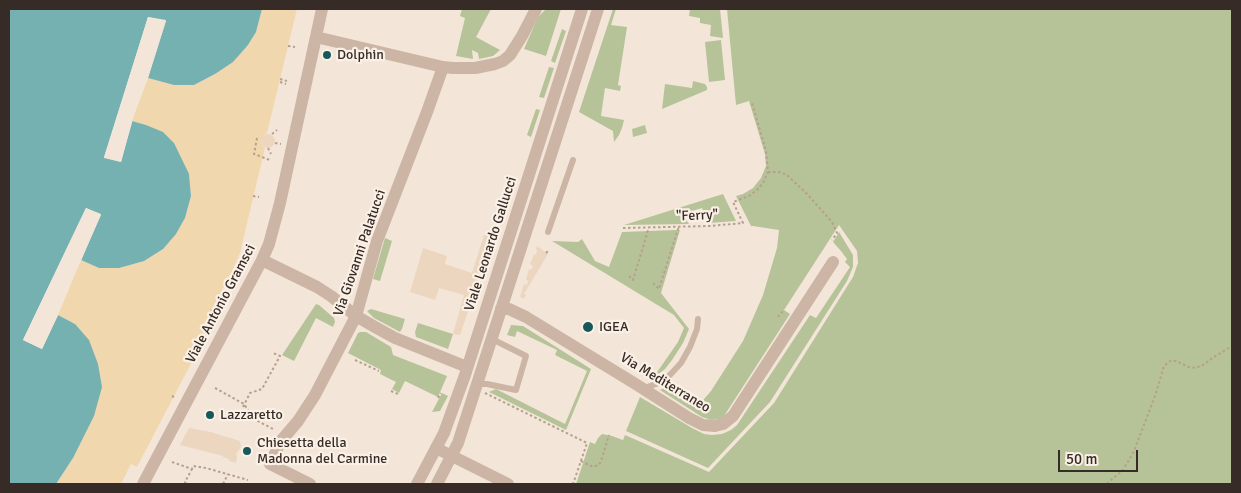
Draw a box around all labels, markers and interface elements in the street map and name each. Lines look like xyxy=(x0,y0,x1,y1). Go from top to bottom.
place label: Dolphin xyxy=(337,47,384,63)
marker: Dolphin xyxy=(321,49,333,61)
street label: Viale Leonardo Gallucci xyxy=(461,175,521,313)
street label: Via Giovanni Palatucci xyxy=(330,187,390,319)
street label: "Ferry" xyxy=(676,207,718,225)
street label: Viale Antonio Gramsci xyxy=(183,242,259,366)
place label: IGEA xyxy=(599,319,629,335)
marker: IGEA xyxy=(581,320,595,334)
street label: Via Mediterraneo xyxy=(617,349,713,417)
place label: Lazzaretto xyxy=(220,407,283,423)
marker: Lazzaretto xyxy=(204,409,216,421)
place label: Chiesetta della Madonna del Carmine xyxy=(257,435,387,468)
scale bar xyxy=(1061,440,1141,472)
marker: Chiesetta della Madonna del Carmine xyxy=(241,445,253,457)
text: 50 m xyxy=(1066,450,1097,468)

